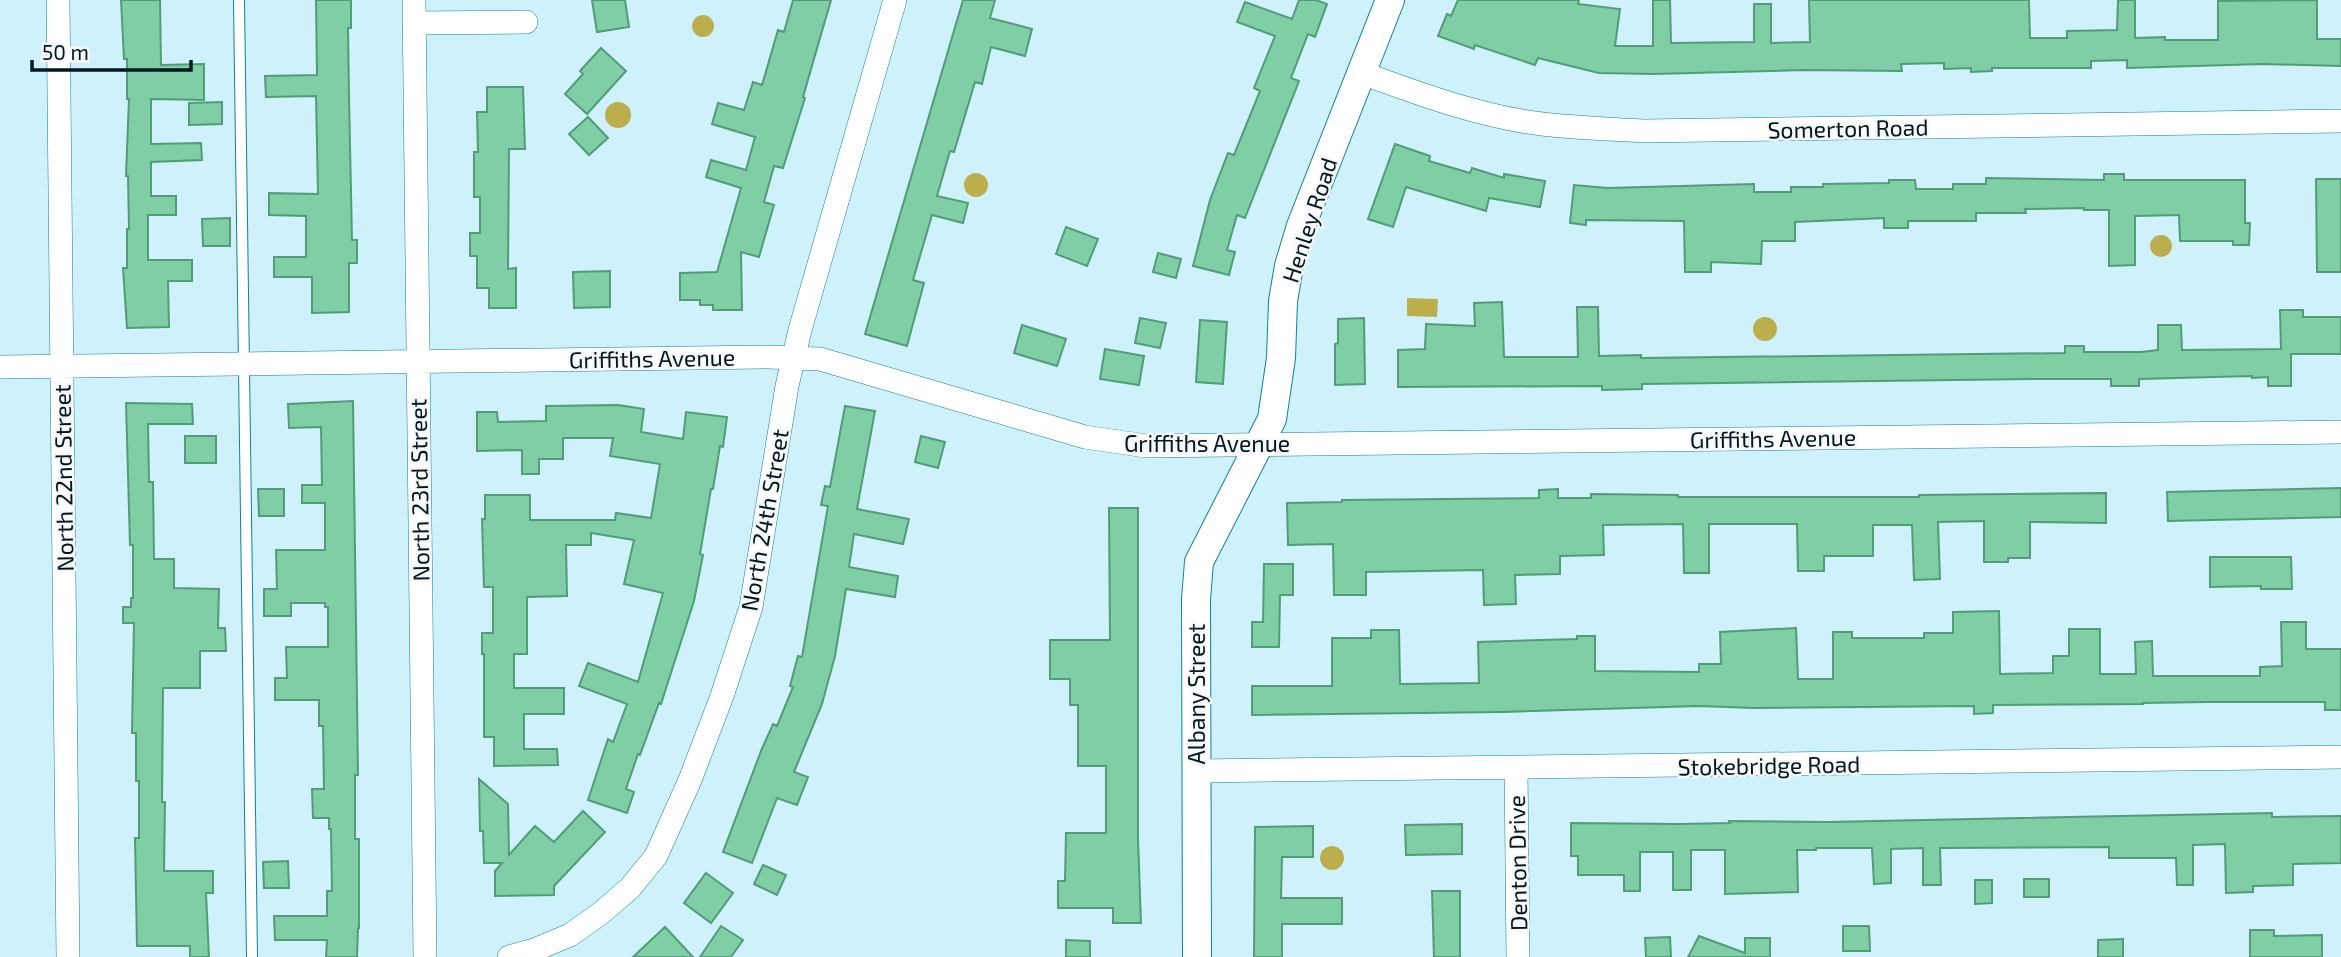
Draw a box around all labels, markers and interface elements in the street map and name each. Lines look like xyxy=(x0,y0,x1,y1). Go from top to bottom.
scale bar xyxy=(32,28,191,72)
text: 50 m xyxy=(42,39,89,64)
street label: Somerton Road xyxy=(1767,113,1929,143)
street label: Henley Road xyxy=(1276,154,1342,286)
street label: Griffiths Avenue xyxy=(569,343,735,373)
street label: North 22nd Street xyxy=(47,384,79,572)
street label: North 23rd Street xyxy=(403,398,435,582)
street label: Griffiths Avenue xyxy=(1690,423,1856,453)
street label: North 24th Street xyxy=(734,427,794,613)
street label: Griffiths Avenue xyxy=(1124,429,1290,457)
street label: Albany Street xyxy=(1182,623,1210,764)
street label: Stokebridge Road xyxy=(1677,749,1861,781)
street label: Denton Drive xyxy=(1502,795,1532,931)

